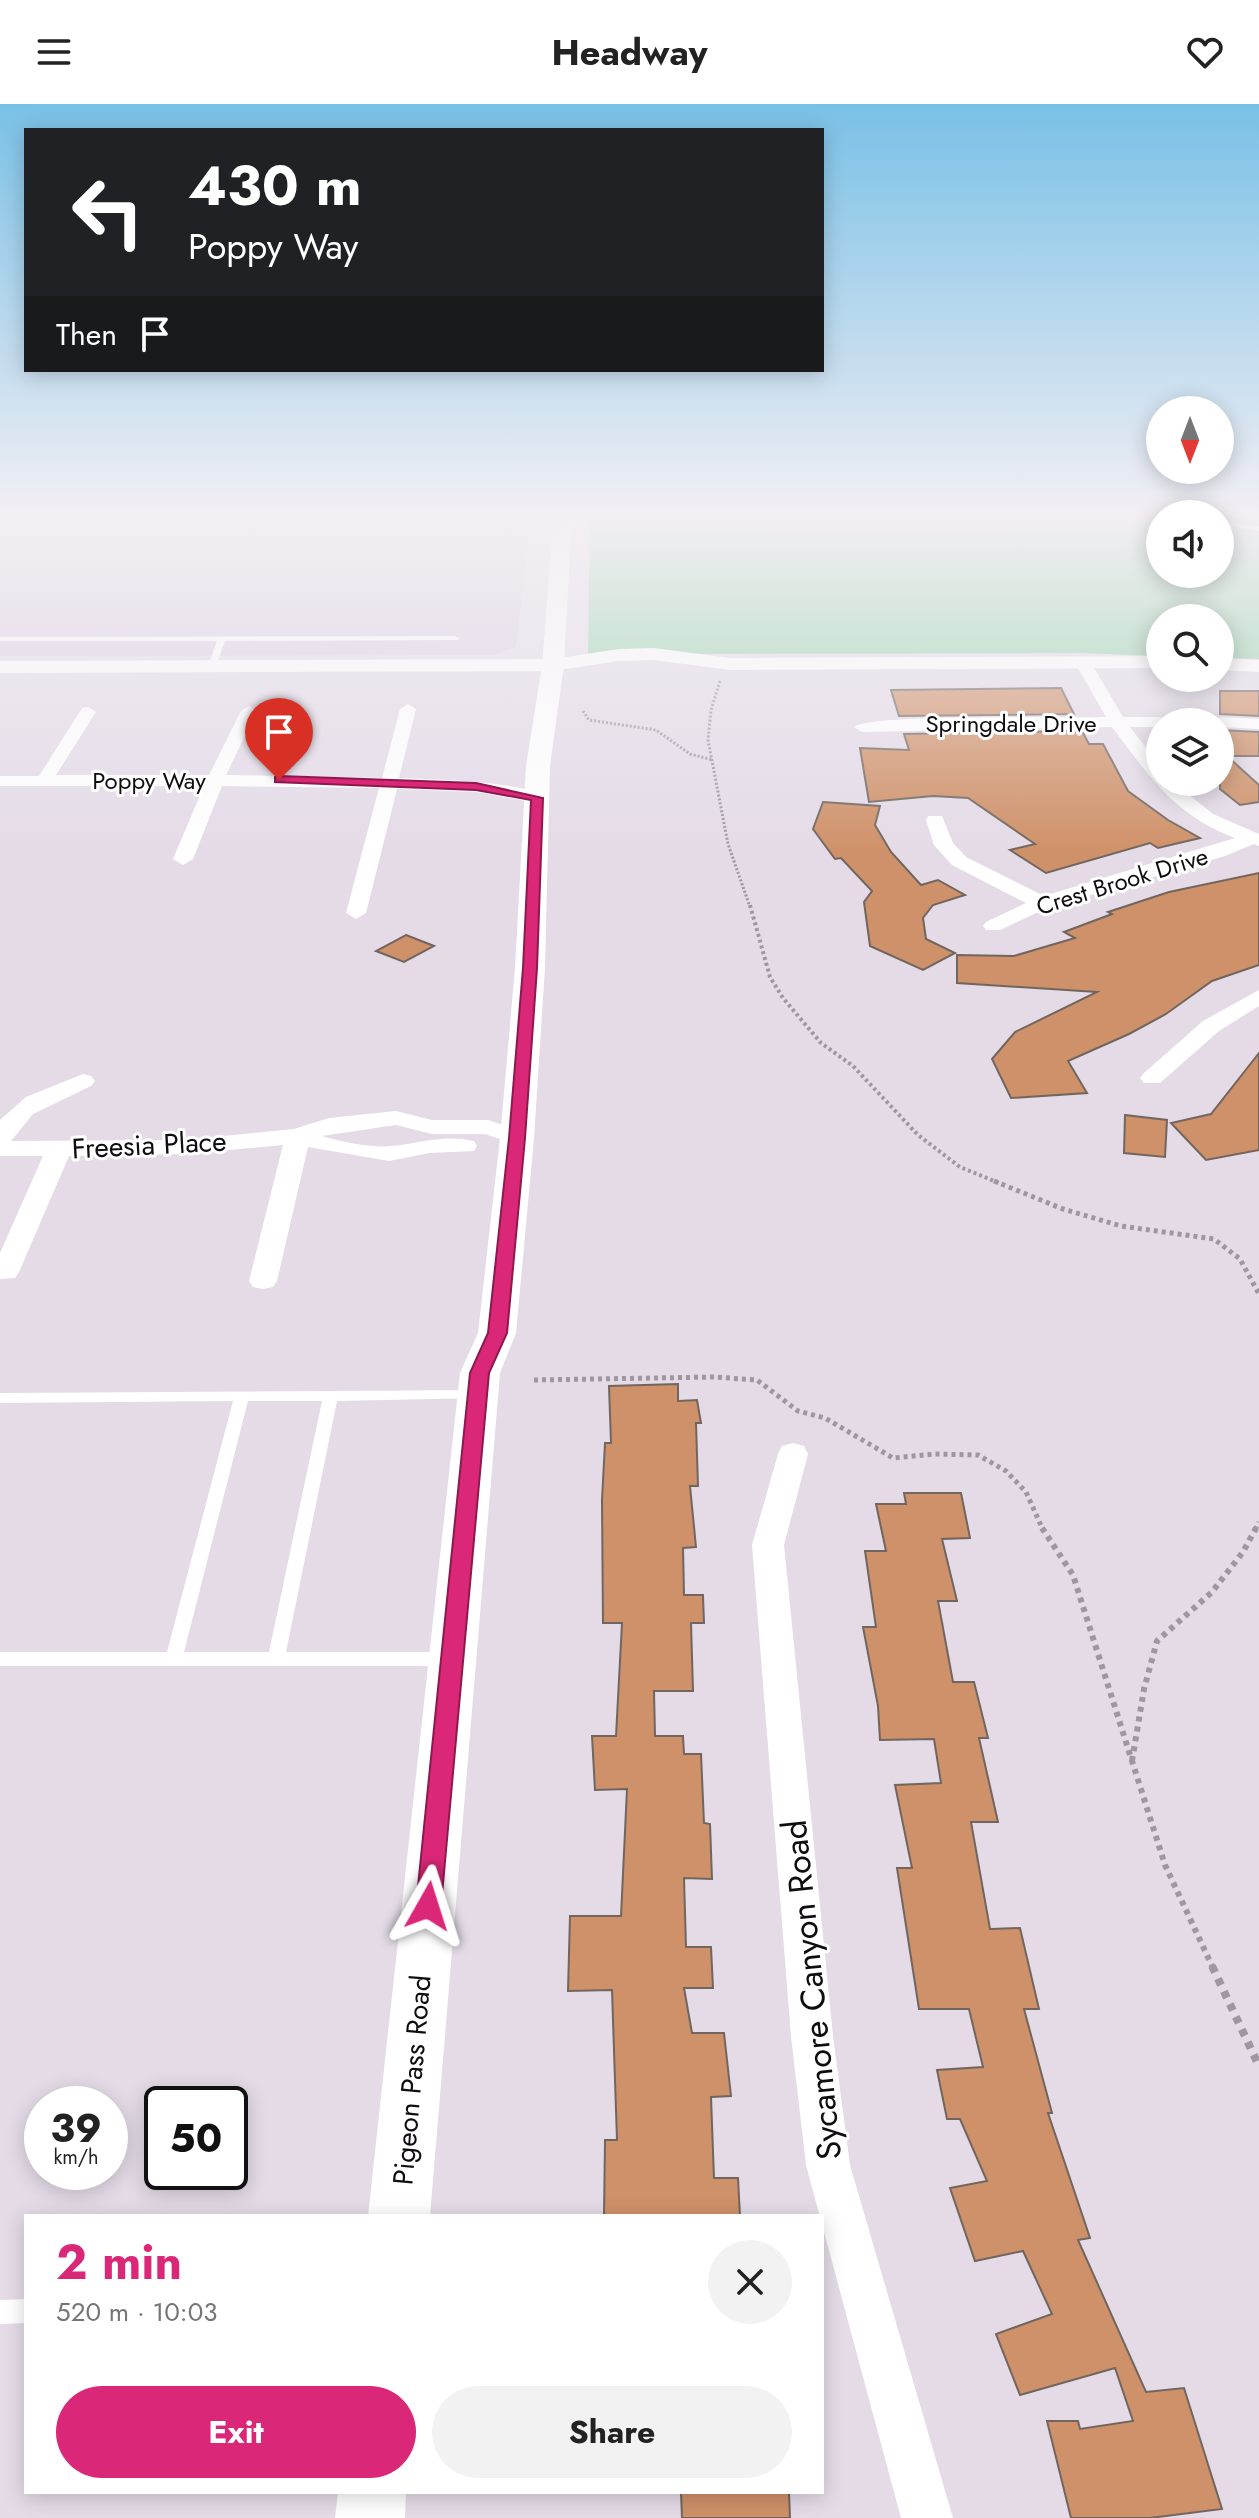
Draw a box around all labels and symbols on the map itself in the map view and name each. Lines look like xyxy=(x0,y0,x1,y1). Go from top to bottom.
north arrow xyxy=(1146,396,1234,484)
pin xyxy=(245,698,313,780)
street label: Springdale Drive xyxy=(925,706,1097,741)
street label: Poppy Way xyxy=(92,763,206,798)
street label: Crest Brook Drive xyxy=(1032,838,1212,924)
street label: Freesia Place xyxy=(71,1120,227,1170)
street label: Sycamore Canyon Road xyxy=(770,1818,854,2162)
position arrow xyxy=(386,1864,470,1948)
street label: Pigeon Pass Road xyxy=(382,1973,442,2187)
speed limit sign: 50 xyxy=(144,2086,248,2190)

